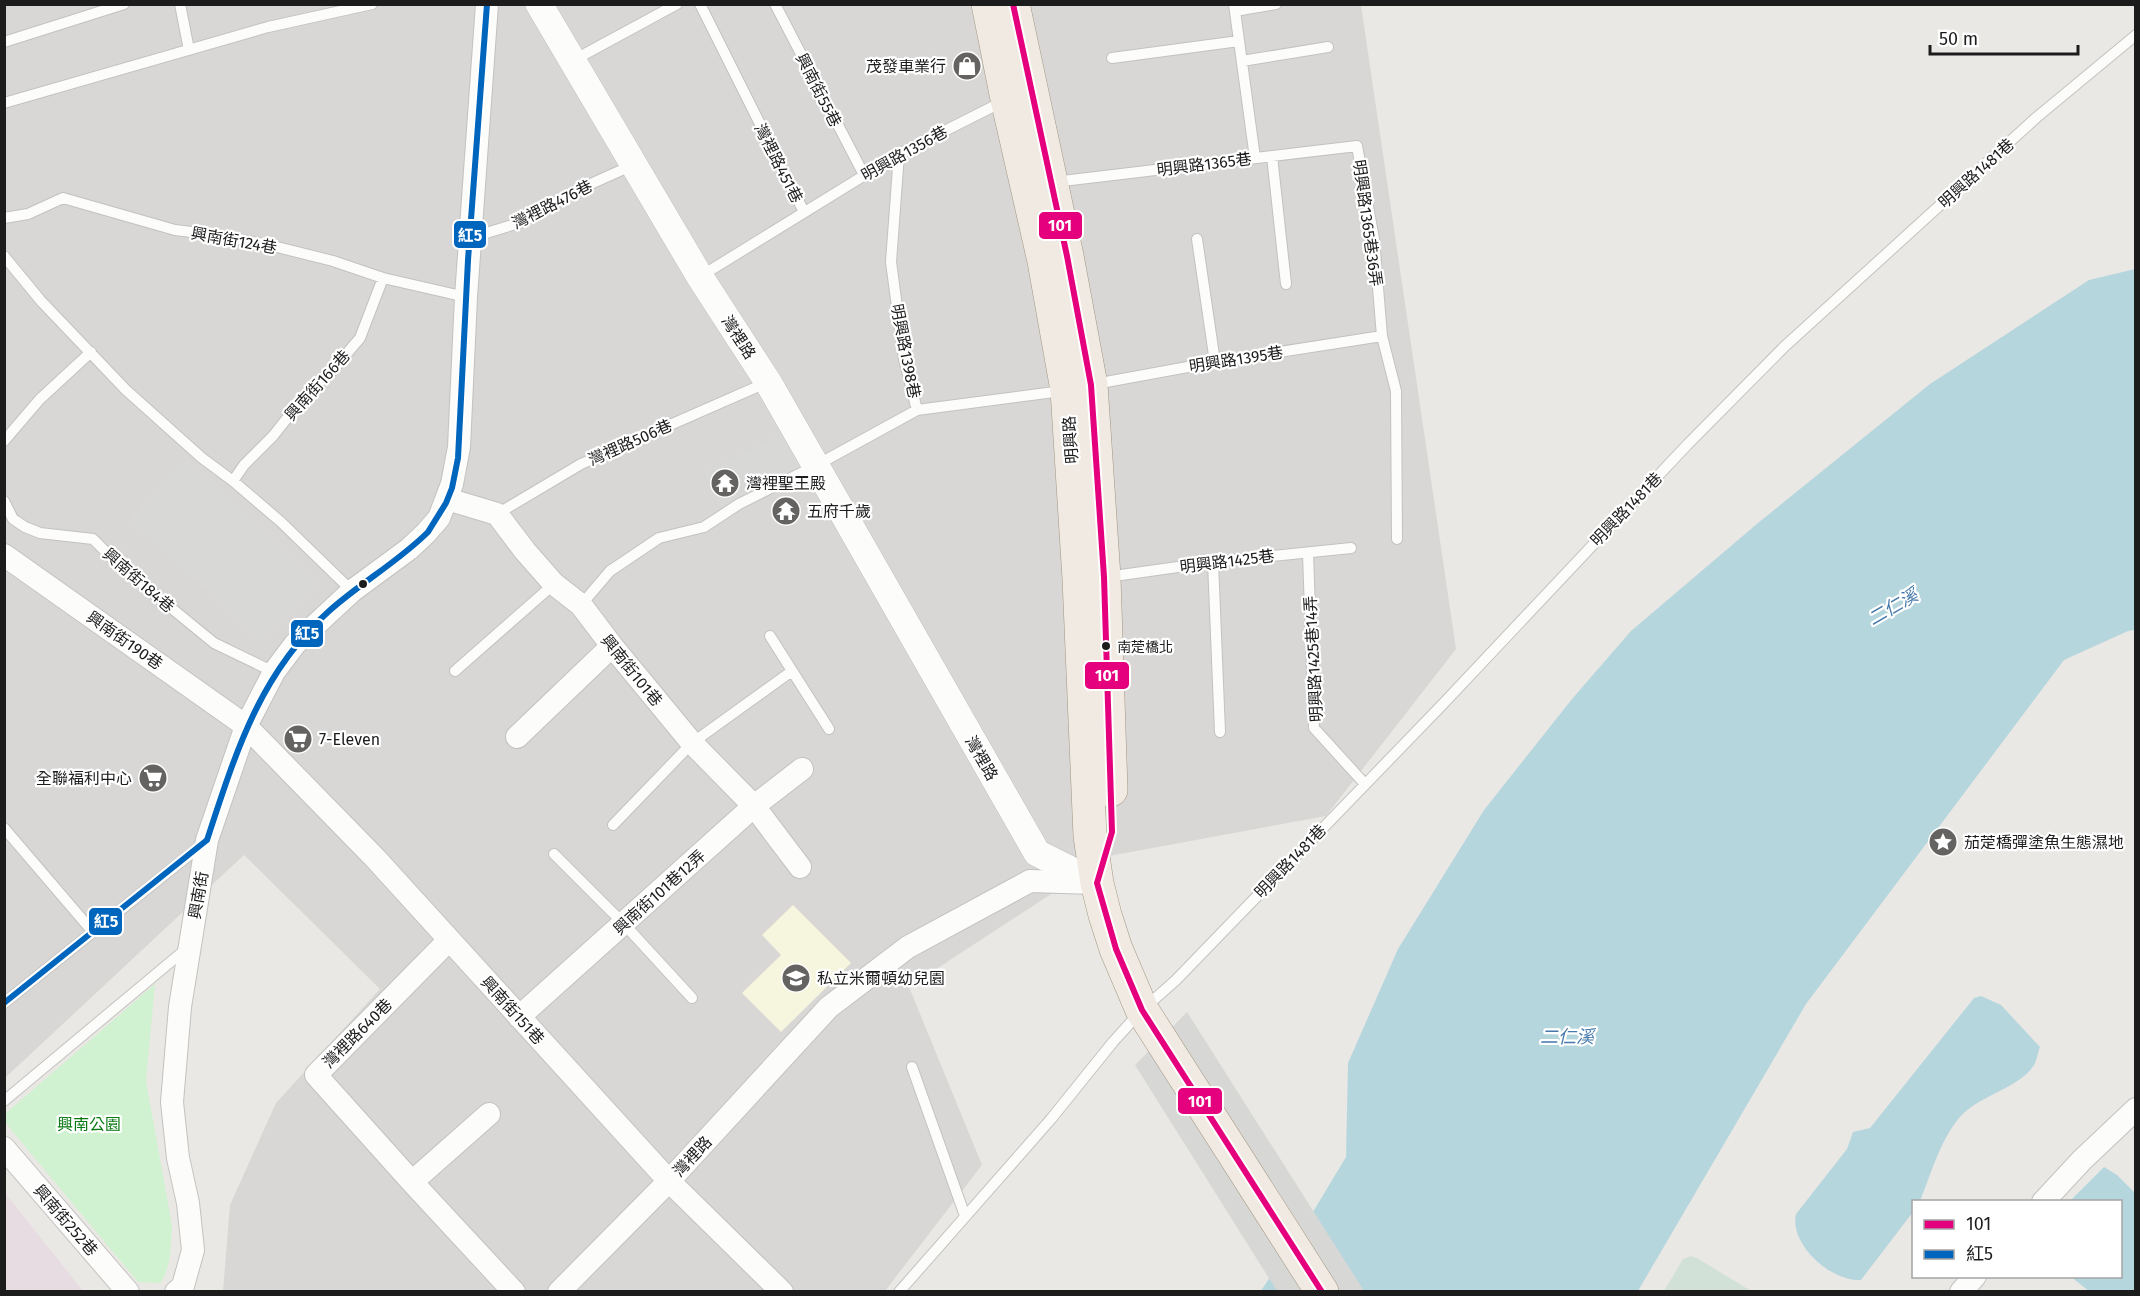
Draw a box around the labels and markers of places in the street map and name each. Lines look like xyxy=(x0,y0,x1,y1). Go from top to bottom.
shop icon: 茂發車業行 xyxy=(951,50,983,82)
place label: 茂發車業行 xyxy=(866,57,946,76)
temple icon: 灣裡聖王殿 xyxy=(709,467,741,499)
place label: 灣裡聖王殿 xyxy=(746,474,826,493)
temple icon: 五府千歲 xyxy=(770,495,802,527)
place label: 五府千歲 xyxy=(807,502,871,521)
unlabelled marker xyxy=(357,578,369,590)
place label: 南萣橋北 xyxy=(1117,639,1173,656)
marker: 南萣橋北 xyxy=(1100,640,1112,652)
supermarket icon: 7-Eleven xyxy=(282,723,314,755)
place label: 7-Eleven xyxy=(319,730,380,749)
supermarket icon: 全聯福利中心 xyxy=(137,762,169,794)
place label: 全聯福利中心 xyxy=(36,769,132,788)
place icon: 茄萣橋彈塗魚生態濕地 xyxy=(1927,826,1959,858)
place label: 茄萣橋彈塗魚生態濕地 xyxy=(1964,833,2124,852)
school or university icon: 私立米爾頓幼兒園 xyxy=(780,962,812,994)
place label: 私立米爾頓幼兒園 xyxy=(817,969,945,988)

